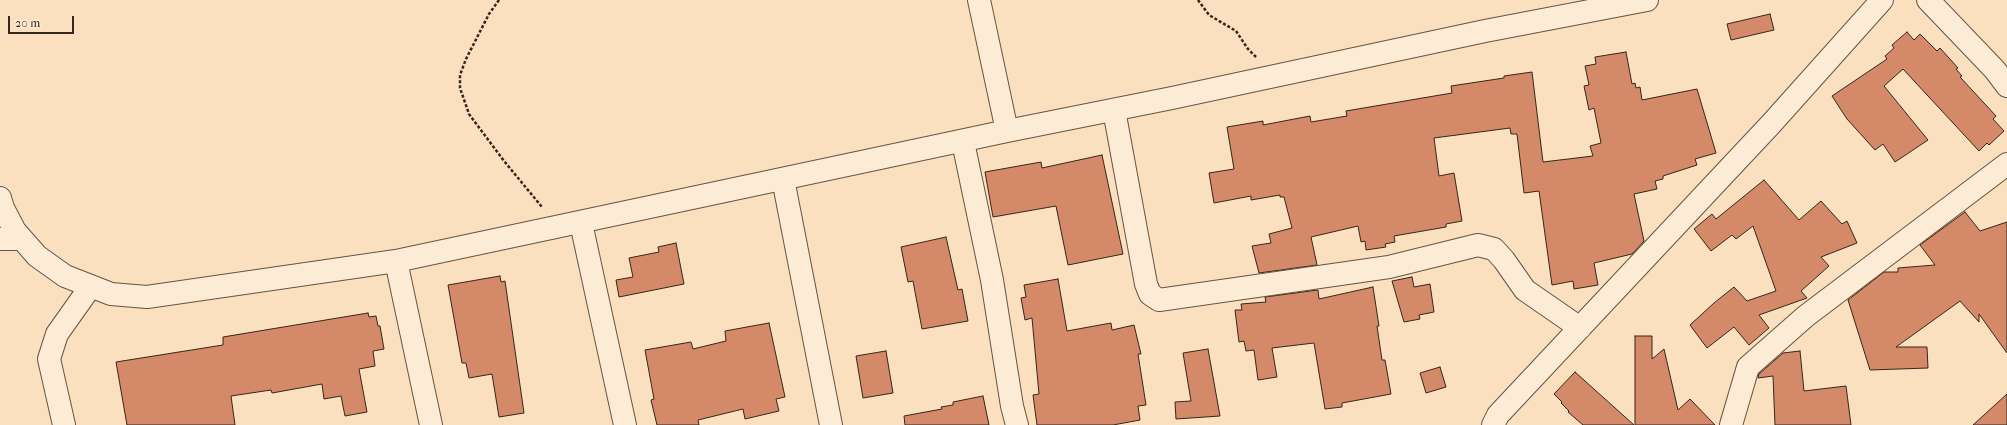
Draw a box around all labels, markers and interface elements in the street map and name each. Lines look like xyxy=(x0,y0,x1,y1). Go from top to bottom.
scale bar xyxy=(10,8,76,34)
text: 20 m xyxy=(15,16,40,30)

